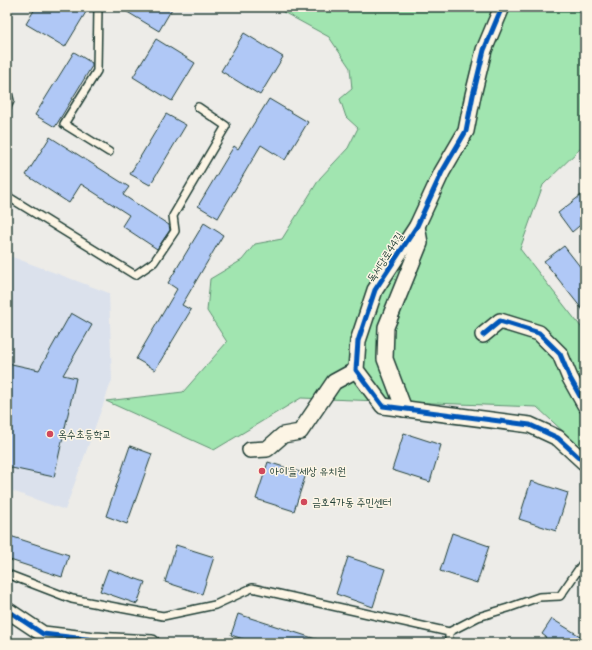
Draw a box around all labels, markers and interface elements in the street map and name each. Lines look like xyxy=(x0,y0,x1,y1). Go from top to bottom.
street label: 독서당로44길 xyxy=(364,229,406,285)
place label: 옥수초등학교 xyxy=(58,427,111,441)
marker: 옥수초등학교 xyxy=(45,429,55,439)
place label: 아이들 세상 유치원 xyxy=(270,464,346,478)
marker: 아이들 세상 유치원 xyxy=(257,466,267,476)
place label: 금호4가동 주민센터 xyxy=(312,495,392,509)
marker: 금호4가동 주민센터 xyxy=(299,497,309,507)

